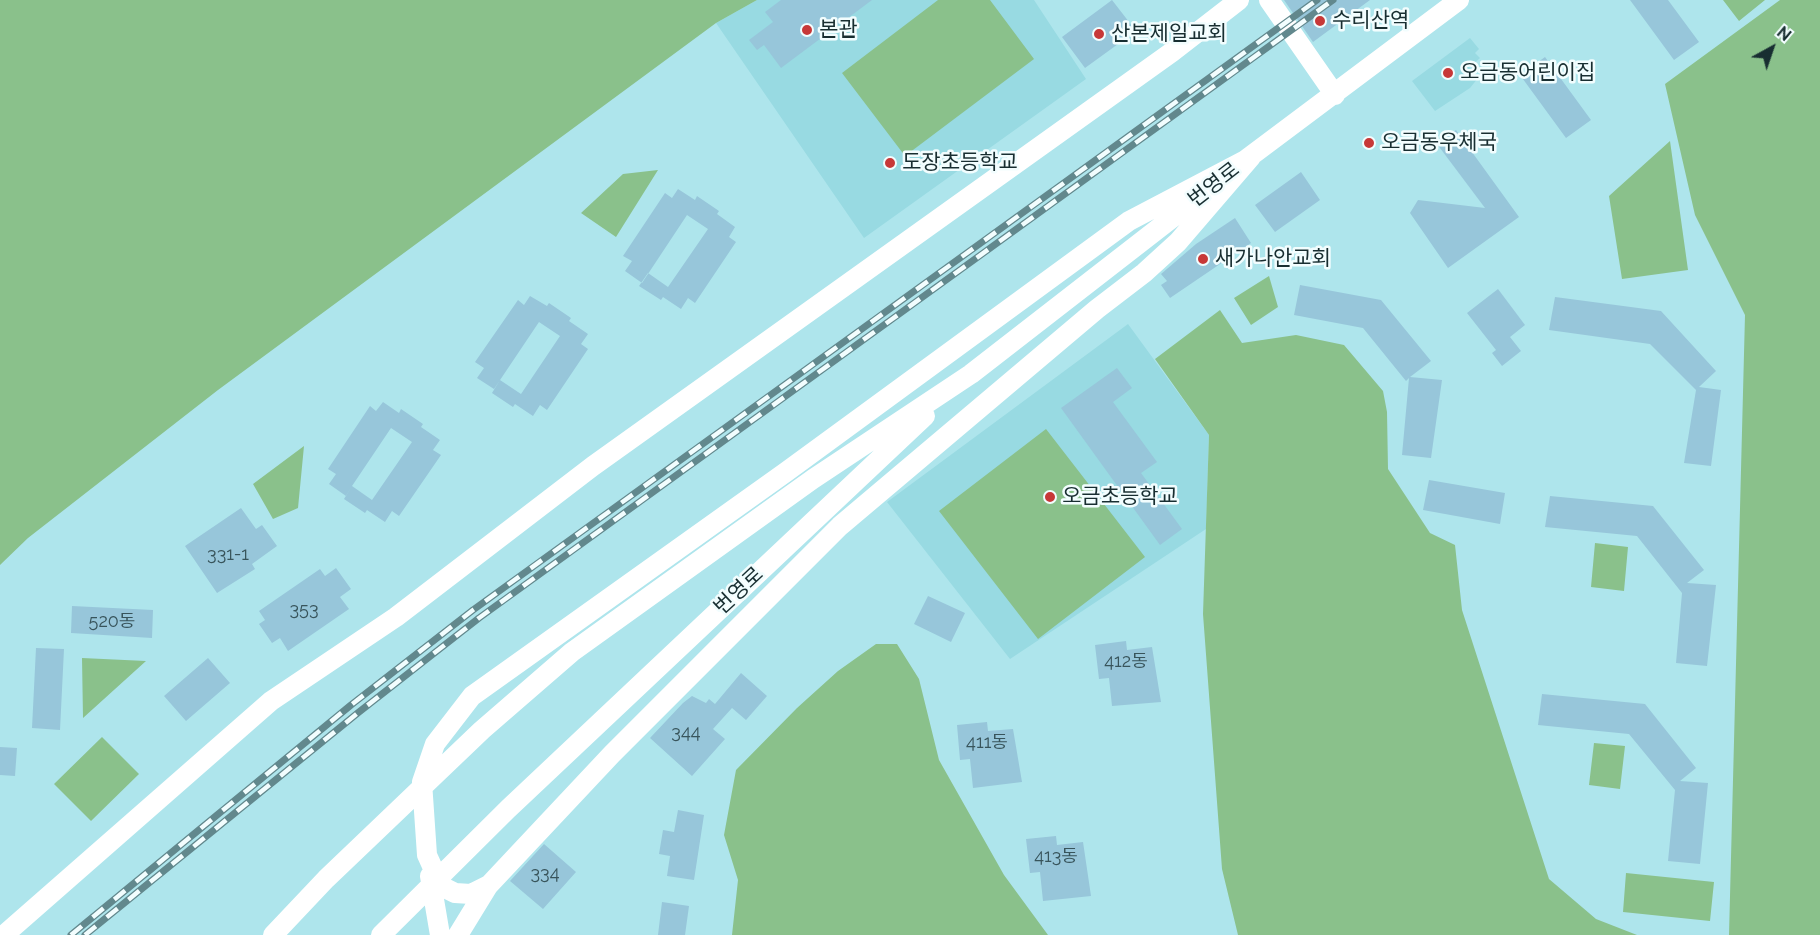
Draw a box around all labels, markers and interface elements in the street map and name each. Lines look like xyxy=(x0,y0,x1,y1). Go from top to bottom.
place label: 수리산역 xyxy=(1332,8,1409,34)
marker: 수리산역 xyxy=(1313,14,1327,28)
place label: 본관 xyxy=(819,17,858,43)
north arrow xyxy=(1742,18,1802,78)
place label: 산본제일교회 xyxy=(1111,21,1227,47)
marker: 본관 xyxy=(800,23,814,37)
text: N xyxy=(1773,23,1795,45)
marker: 산본제일교회 xyxy=(1092,27,1106,41)
place label: 오금동어린이집 xyxy=(1460,60,1595,86)
marker: 오금동어린이집 xyxy=(1441,66,1455,80)
place label: 오금동우체국 xyxy=(1381,130,1497,156)
marker: 오금동우체국 xyxy=(1362,136,1376,150)
place label: 도장초등학교 xyxy=(902,150,1018,176)
marker: 도장초등학교 xyxy=(883,156,897,170)
street label: 번영로 xyxy=(1183,157,1245,213)
place label: 새가나안교회 xyxy=(1215,246,1331,272)
marker: 새가나안교회 xyxy=(1196,252,1210,266)
place label: 오금초등학교 xyxy=(1062,484,1178,510)
marker: 오금초등학교 xyxy=(1043,490,1057,504)
house number: 331-1 xyxy=(207,544,249,566)
street label: 번영로 xyxy=(709,562,769,620)
house number: 353 xyxy=(289,599,319,621)
house number: 520동 xyxy=(89,611,135,633)
house number: 412동 xyxy=(1104,651,1148,673)
house number: 344 xyxy=(671,722,701,744)
house number: 411동 xyxy=(966,732,1008,754)
house number: 413동 xyxy=(1034,846,1078,868)
house number: 334 xyxy=(530,863,560,885)

